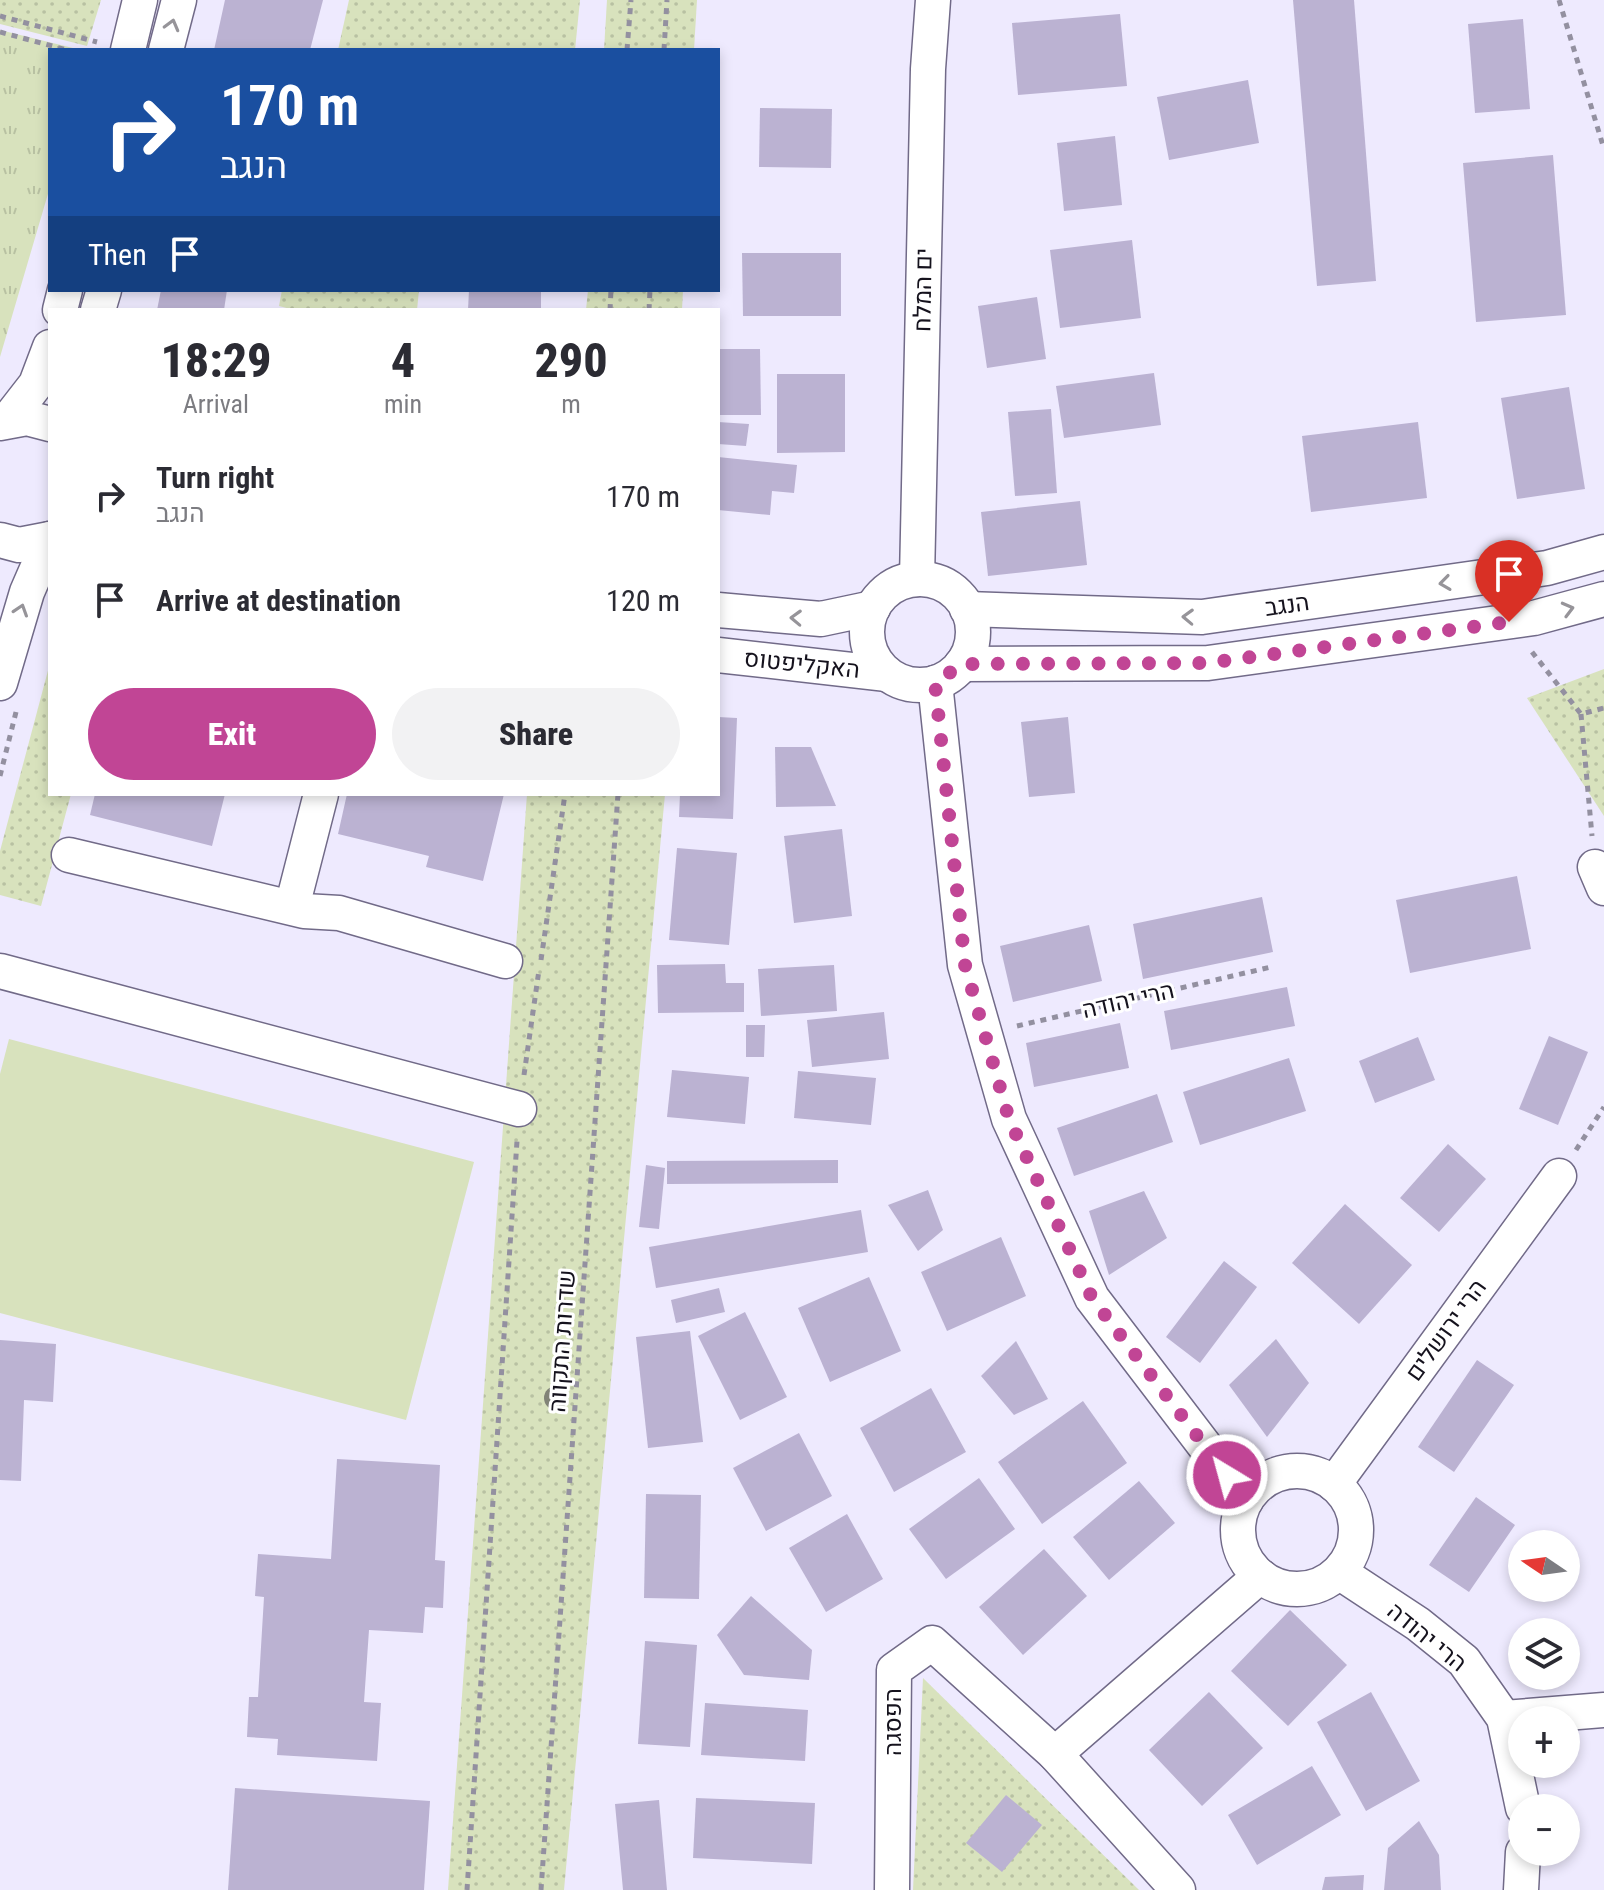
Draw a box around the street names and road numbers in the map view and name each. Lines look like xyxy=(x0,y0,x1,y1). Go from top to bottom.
street label: ים המלח xyxy=(908,248,938,332)
street label: הנגב xyxy=(1263,588,1311,622)
street label: האקליפטוס xyxy=(743,644,861,684)
street label: הרי יהודה xyxy=(1079,976,1177,1024)
street label: שדרות התקווה xyxy=(543,1269,581,1413)
street label: הרי ירושלים xyxy=(1400,1274,1492,1386)
street label: הרי יהודה xyxy=(1382,1597,1472,1677)
street label: הפסגה xyxy=(879,1688,907,1756)

